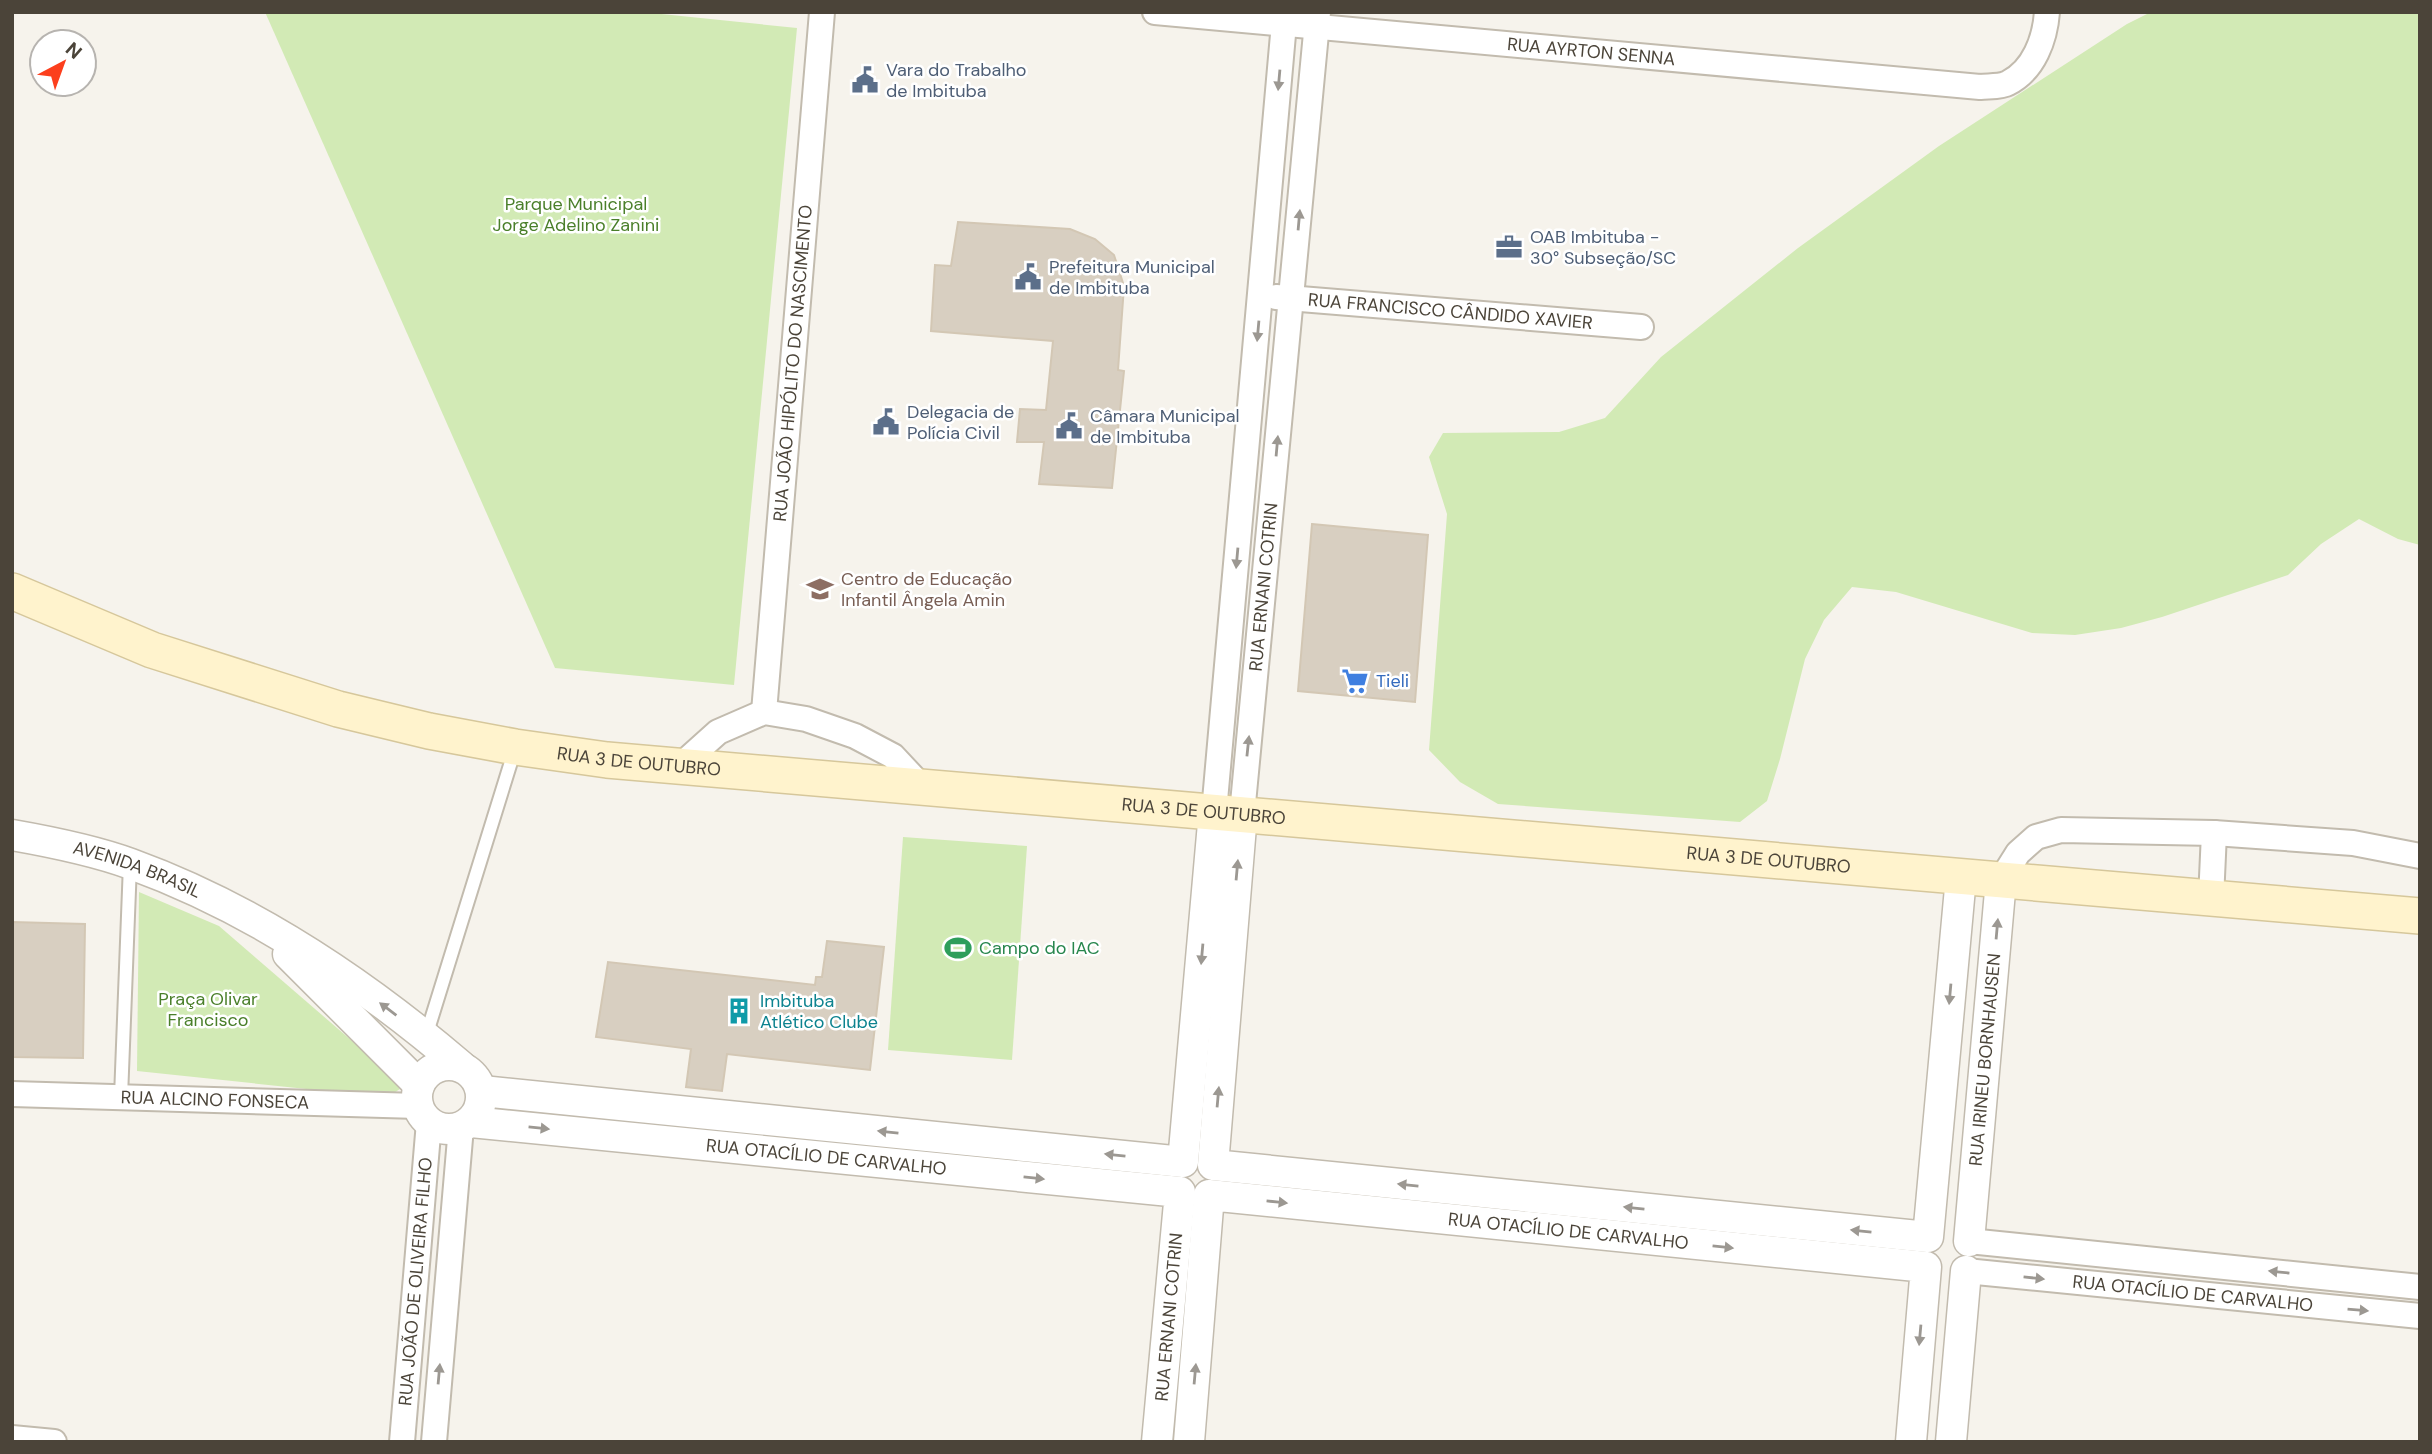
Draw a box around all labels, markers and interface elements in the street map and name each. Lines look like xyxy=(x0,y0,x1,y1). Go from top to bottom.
north arrow xyxy=(28,28,98,98)
street label: RUA AYRTON SENNA xyxy=(1506,32,1676,71)
text: N xyxy=(60,37,87,65)
place label: Vara do Trabalho de Imbituba xyxy=(886,58,1026,103)
public building icon: Vara do Trabalho de Imbituba xyxy=(850,65,880,95)
one-way arrow xyxy=(1273,69,1284,91)
park label: Parque Municipal Jorge Adelino Zanini xyxy=(493,192,659,237)
street label: RUA JOÃO HIPÓLITO DO NASCIMENTO xyxy=(768,204,818,523)
one-way arrow xyxy=(1293,209,1304,231)
place label: OAB Imbituba - 30° Subseção/SC xyxy=(1530,225,1676,270)
office icon: OAB Imbituba - 30° Subseção/SC xyxy=(1494,232,1524,262)
place label: Prefeitura Municipal de Imbituba xyxy=(1049,255,1215,300)
public building icon: Prefeitura Municipal de Imbituba xyxy=(1013,262,1043,292)
street label: RUA FRANCISCO CÂNDIDO XAVIER xyxy=(1307,288,1594,335)
one-way arrow xyxy=(1252,321,1263,343)
place label: Delegacia de Polícia Civil xyxy=(907,400,1014,445)
place label: Câmara Municipal de Imbituba xyxy=(1090,404,1240,449)
public building icon: Delegacia de Polícia Civil xyxy=(871,407,901,437)
public building icon: Câmara Municipal de Imbituba xyxy=(1054,411,1084,441)
one-way arrow xyxy=(1272,435,1283,457)
street label: RUA ERNANI COTRIN xyxy=(1244,502,1283,672)
one-way arrow xyxy=(1232,547,1243,569)
place label: Centro de Educação Infantil Ângela Amin xyxy=(841,567,1012,612)
school or university icon: Centro de Educação Infantil Ângela Amin xyxy=(805,574,835,604)
supermarket icon: Tieli xyxy=(1340,666,1370,696)
place label: Tieli xyxy=(1376,669,1409,693)
one-way arrow xyxy=(1243,735,1254,757)
street label: RUA 3 DE OUTUBRO xyxy=(555,741,722,782)
street label: RUA 3 DE OUTUBRO xyxy=(1121,792,1287,830)
street label: AVENIDA BRASIL xyxy=(70,835,205,904)
street label: RUA 3 DE OUTUBRO xyxy=(1686,841,1852,879)
one-way arrow xyxy=(1232,859,1243,881)
one-way arrow xyxy=(1992,918,2003,940)
sports icon: Campo do IAC xyxy=(943,933,973,963)
place label: Campo do IAC xyxy=(979,936,1100,960)
one-way arrow xyxy=(1196,943,1207,965)
street label: RUA IRINEU BORNHAUSEN xyxy=(1964,952,2006,1167)
one-way arrow xyxy=(1944,983,1955,1005)
park label: Praça Olivar Francisco xyxy=(158,987,258,1032)
place label: Imbituba Atlético Clube xyxy=(760,989,878,1034)
building icon: Imbituba Atlético Clube xyxy=(724,996,754,1026)
one-way arrow xyxy=(380,1001,398,1016)
street label: RUA ALCINO FONSECA xyxy=(120,1085,310,1115)
one-way arrow xyxy=(1213,1085,1224,1107)
one-way arrow xyxy=(528,1123,550,1134)
one-way arrow xyxy=(877,1126,899,1137)
street label: RUA OTACÍLIO DE CARVALHO xyxy=(705,1133,948,1181)
one-way arrow xyxy=(1103,1149,1125,1160)
street label: RUA JOÃO DE OLIVEIRA FILHO xyxy=(393,1156,438,1407)
one-way arrow xyxy=(1023,1173,1045,1184)
one-way arrow xyxy=(1397,1179,1419,1190)
one-way arrow xyxy=(1266,1197,1288,1208)
one-way arrow xyxy=(1623,1202,1645,1213)
street label: RUA OTACÍLIO DE CARVALHO xyxy=(1447,1207,1690,1255)
one-way arrow xyxy=(1849,1225,1871,1236)
street label: RUA ERNANI COTRIN xyxy=(1150,1232,1188,1402)
one-way arrow xyxy=(1712,1242,1734,1253)
one-way arrow xyxy=(2268,1266,2290,1277)
street label: RUA OTACÍLIO DE CARVALHO xyxy=(2072,1270,2314,1317)
one-way arrow xyxy=(2023,1273,2045,1284)
one-way arrow xyxy=(2347,1305,2369,1316)
one-way arrow xyxy=(1914,1324,1925,1346)
one-way arrow xyxy=(434,1363,445,1385)
one-way arrow xyxy=(1190,1363,1201,1385)

